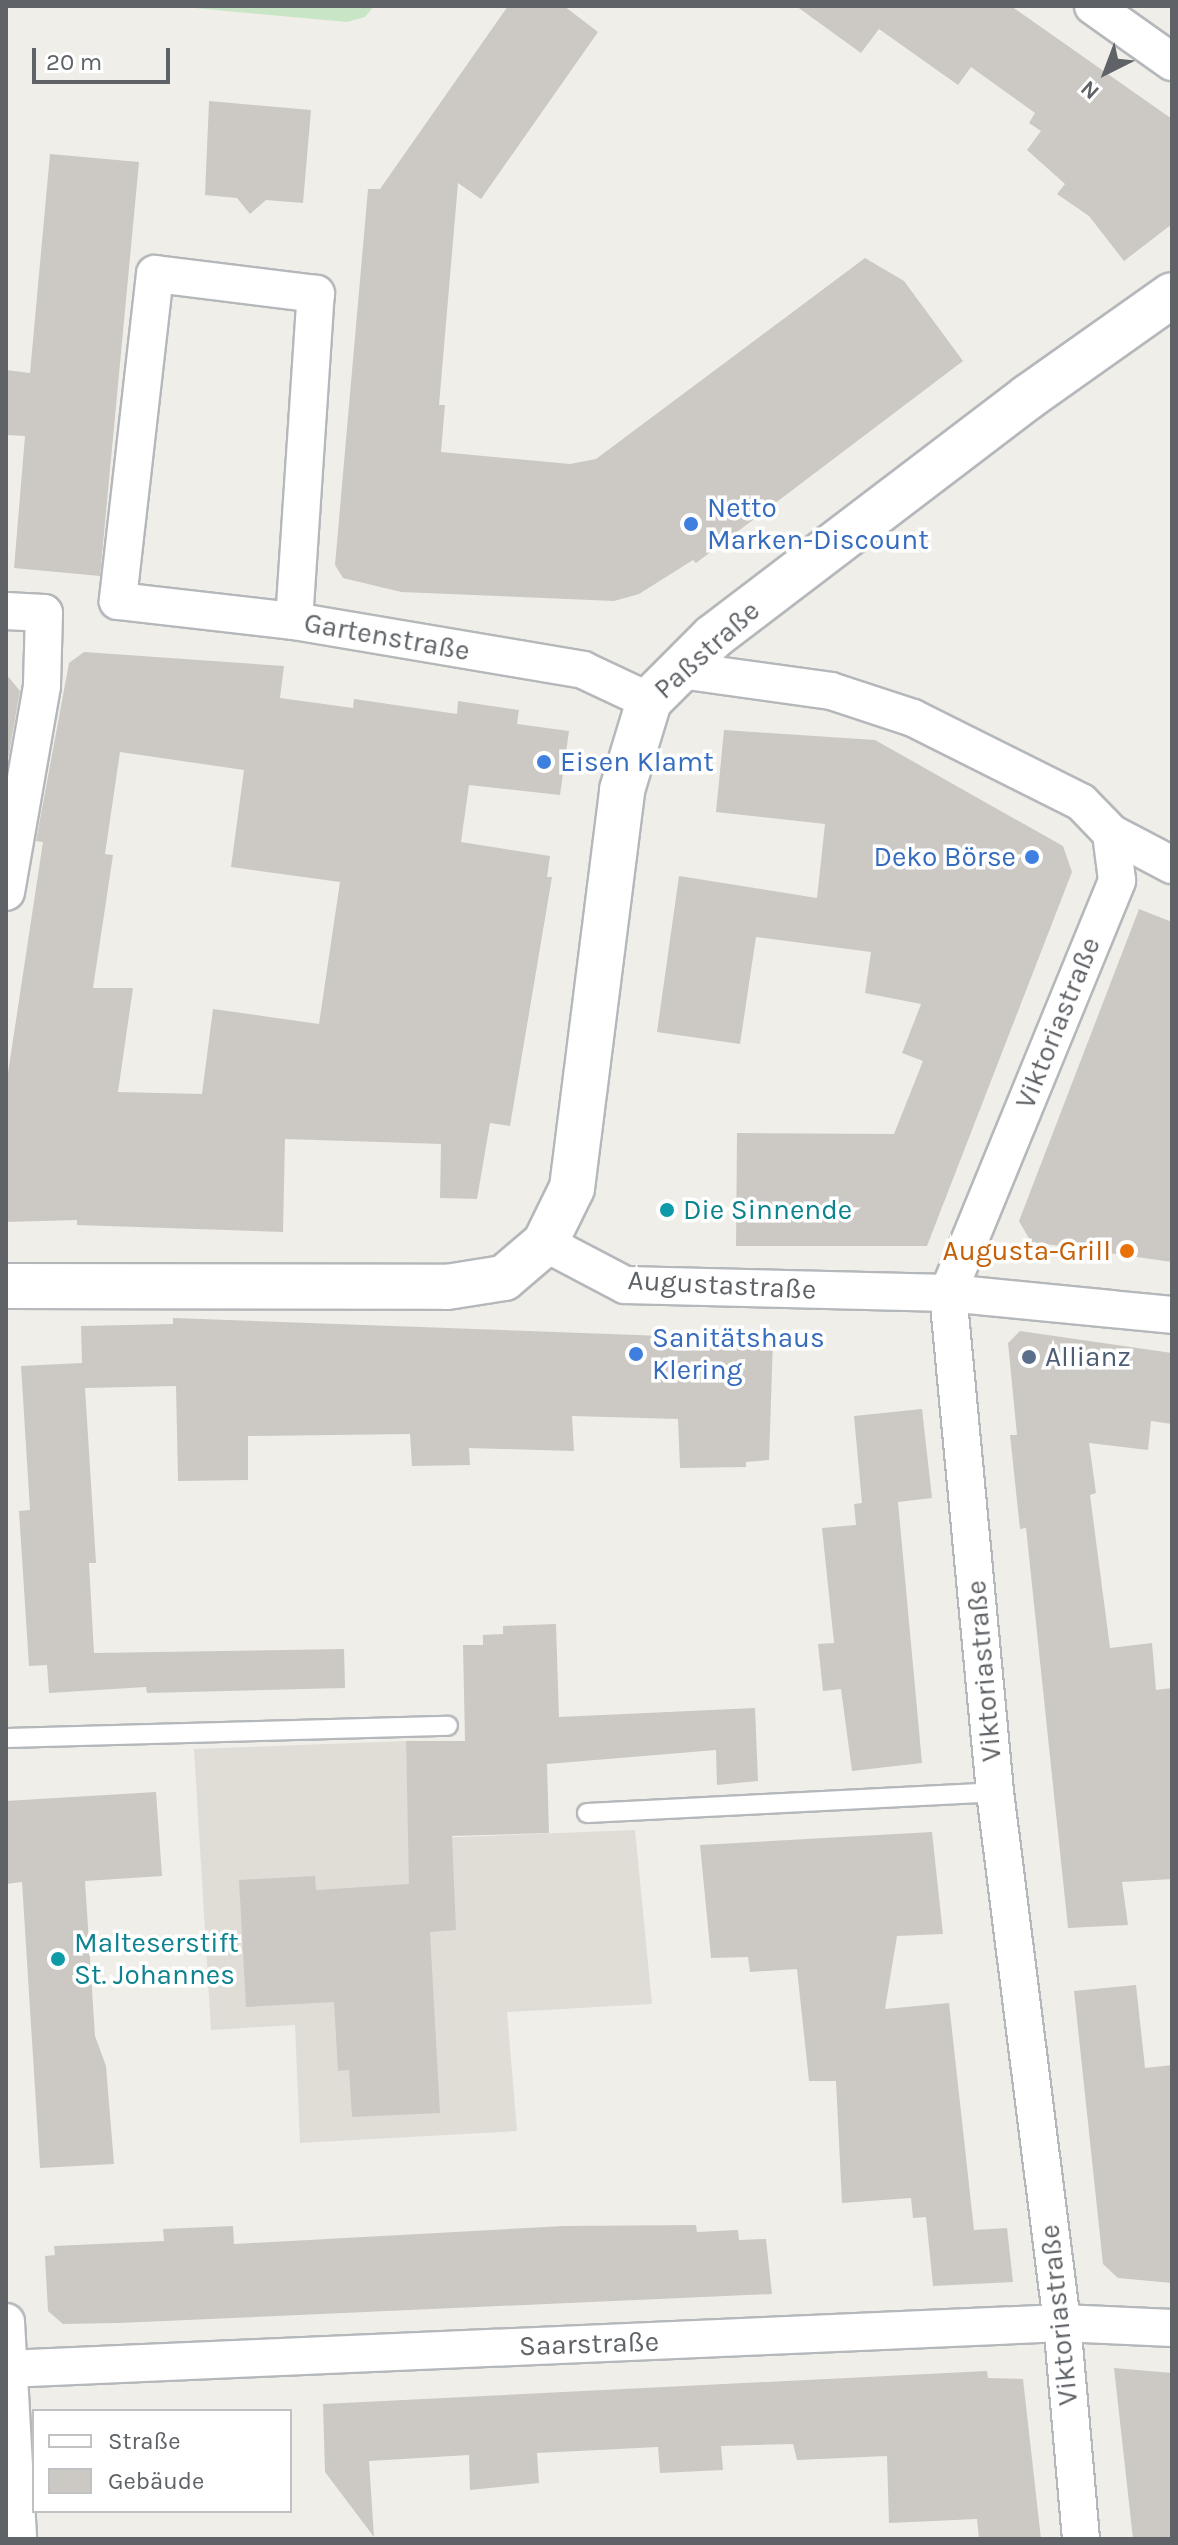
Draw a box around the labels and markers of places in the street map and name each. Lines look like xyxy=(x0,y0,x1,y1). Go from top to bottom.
place label: Netto Marken-Discount xyxy=(707,491,929,557)
marker: Netto Marken-Discount xyxy=(682,515,700,533)
place label: Eisen Klamt xyxy=(560,745,714,779)
marker: Eisen Klamt xyxy=(535,753,553,771)
place label: Deko Börse xyxy=(873,840,1016,874)
marker: Deko Börse xyxy=(1023,848,1041,866)
place label: Die Sinnende xyxy=(683,1193,852,1227)
marker: Die Sinnende xyxy=(658,1201,676,1219)
place label: Augusta-Grill xyxy=(943,1234,1111,1268)
marker: Augusta-Grill xyxy=(1118,1242,1136,1260)
place label: Sanitätshaus Klering xyxy=(652,1321,825,1387)
place label: Allianz xyxy=(1045,1340,1131,1374)
marker: Sanitätshaus Klering xyxy=(627,1345,645,1363)
marker: Allianz xyxy=(1020,1348,1038,1366)
place label: Malteserstift St. Johannes xyxy=(74,1926,239,1992)
marker: Malteserstift St. Johannes xyxy=(49,1950,67,1968)

